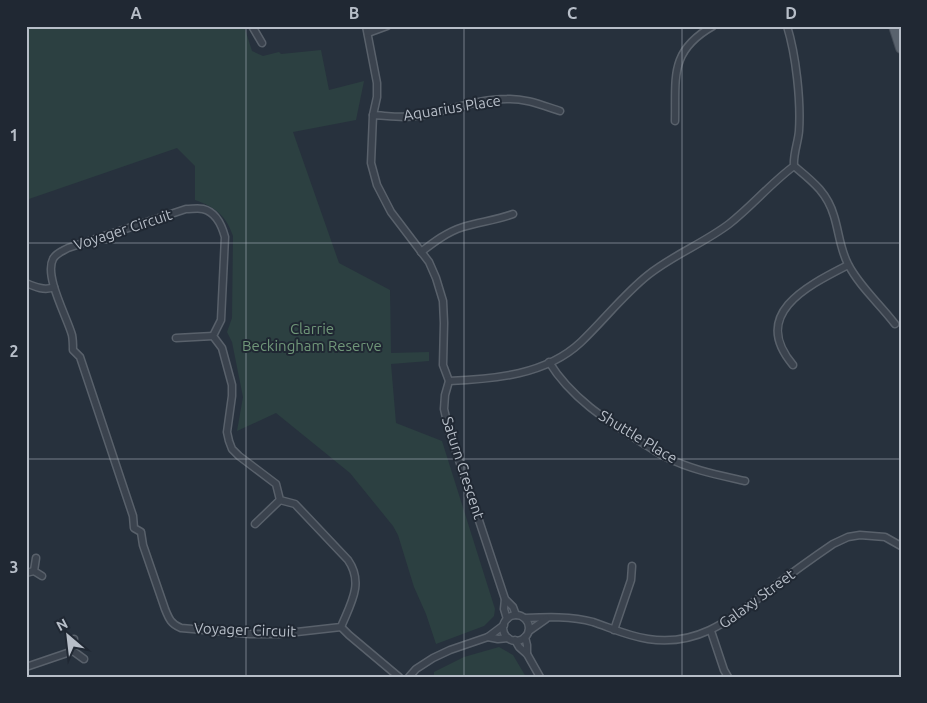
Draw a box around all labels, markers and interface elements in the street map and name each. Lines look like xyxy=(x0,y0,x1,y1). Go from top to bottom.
text: A xyxy=(130,4,142,22)
text: B xyxy=(349,4,359,22)
text: C xyxy=(567,4,577,22)
text: D xyxy=(785,4,797,22)
street label: Aquarius Place xyxy=(402,91,502,124)
text: 1 xyxy=(9,126,19,144)
street label: Voyager Circuit xyxy=(72,206,174,253)
park label: Clarrie Beckingham Reserve xyxy=(242,320,382,354)
text: 2 xyxy=(9,342,19,360)
street label: Shuttle Place xyxy=(596,407,680,467)
street label: Saturn Crescent xyxy=(439,414,488,521)
text: 3 xyxy=(9,558,19,576)
street label: Galaxy Street xyxy=(716,565,798,632)
north arrow xyxy=(42,610,92,660)
text: N xyxy=(54,615,70,634)
street label: Voyager Circuit xyxy=(194,619,297,640)

